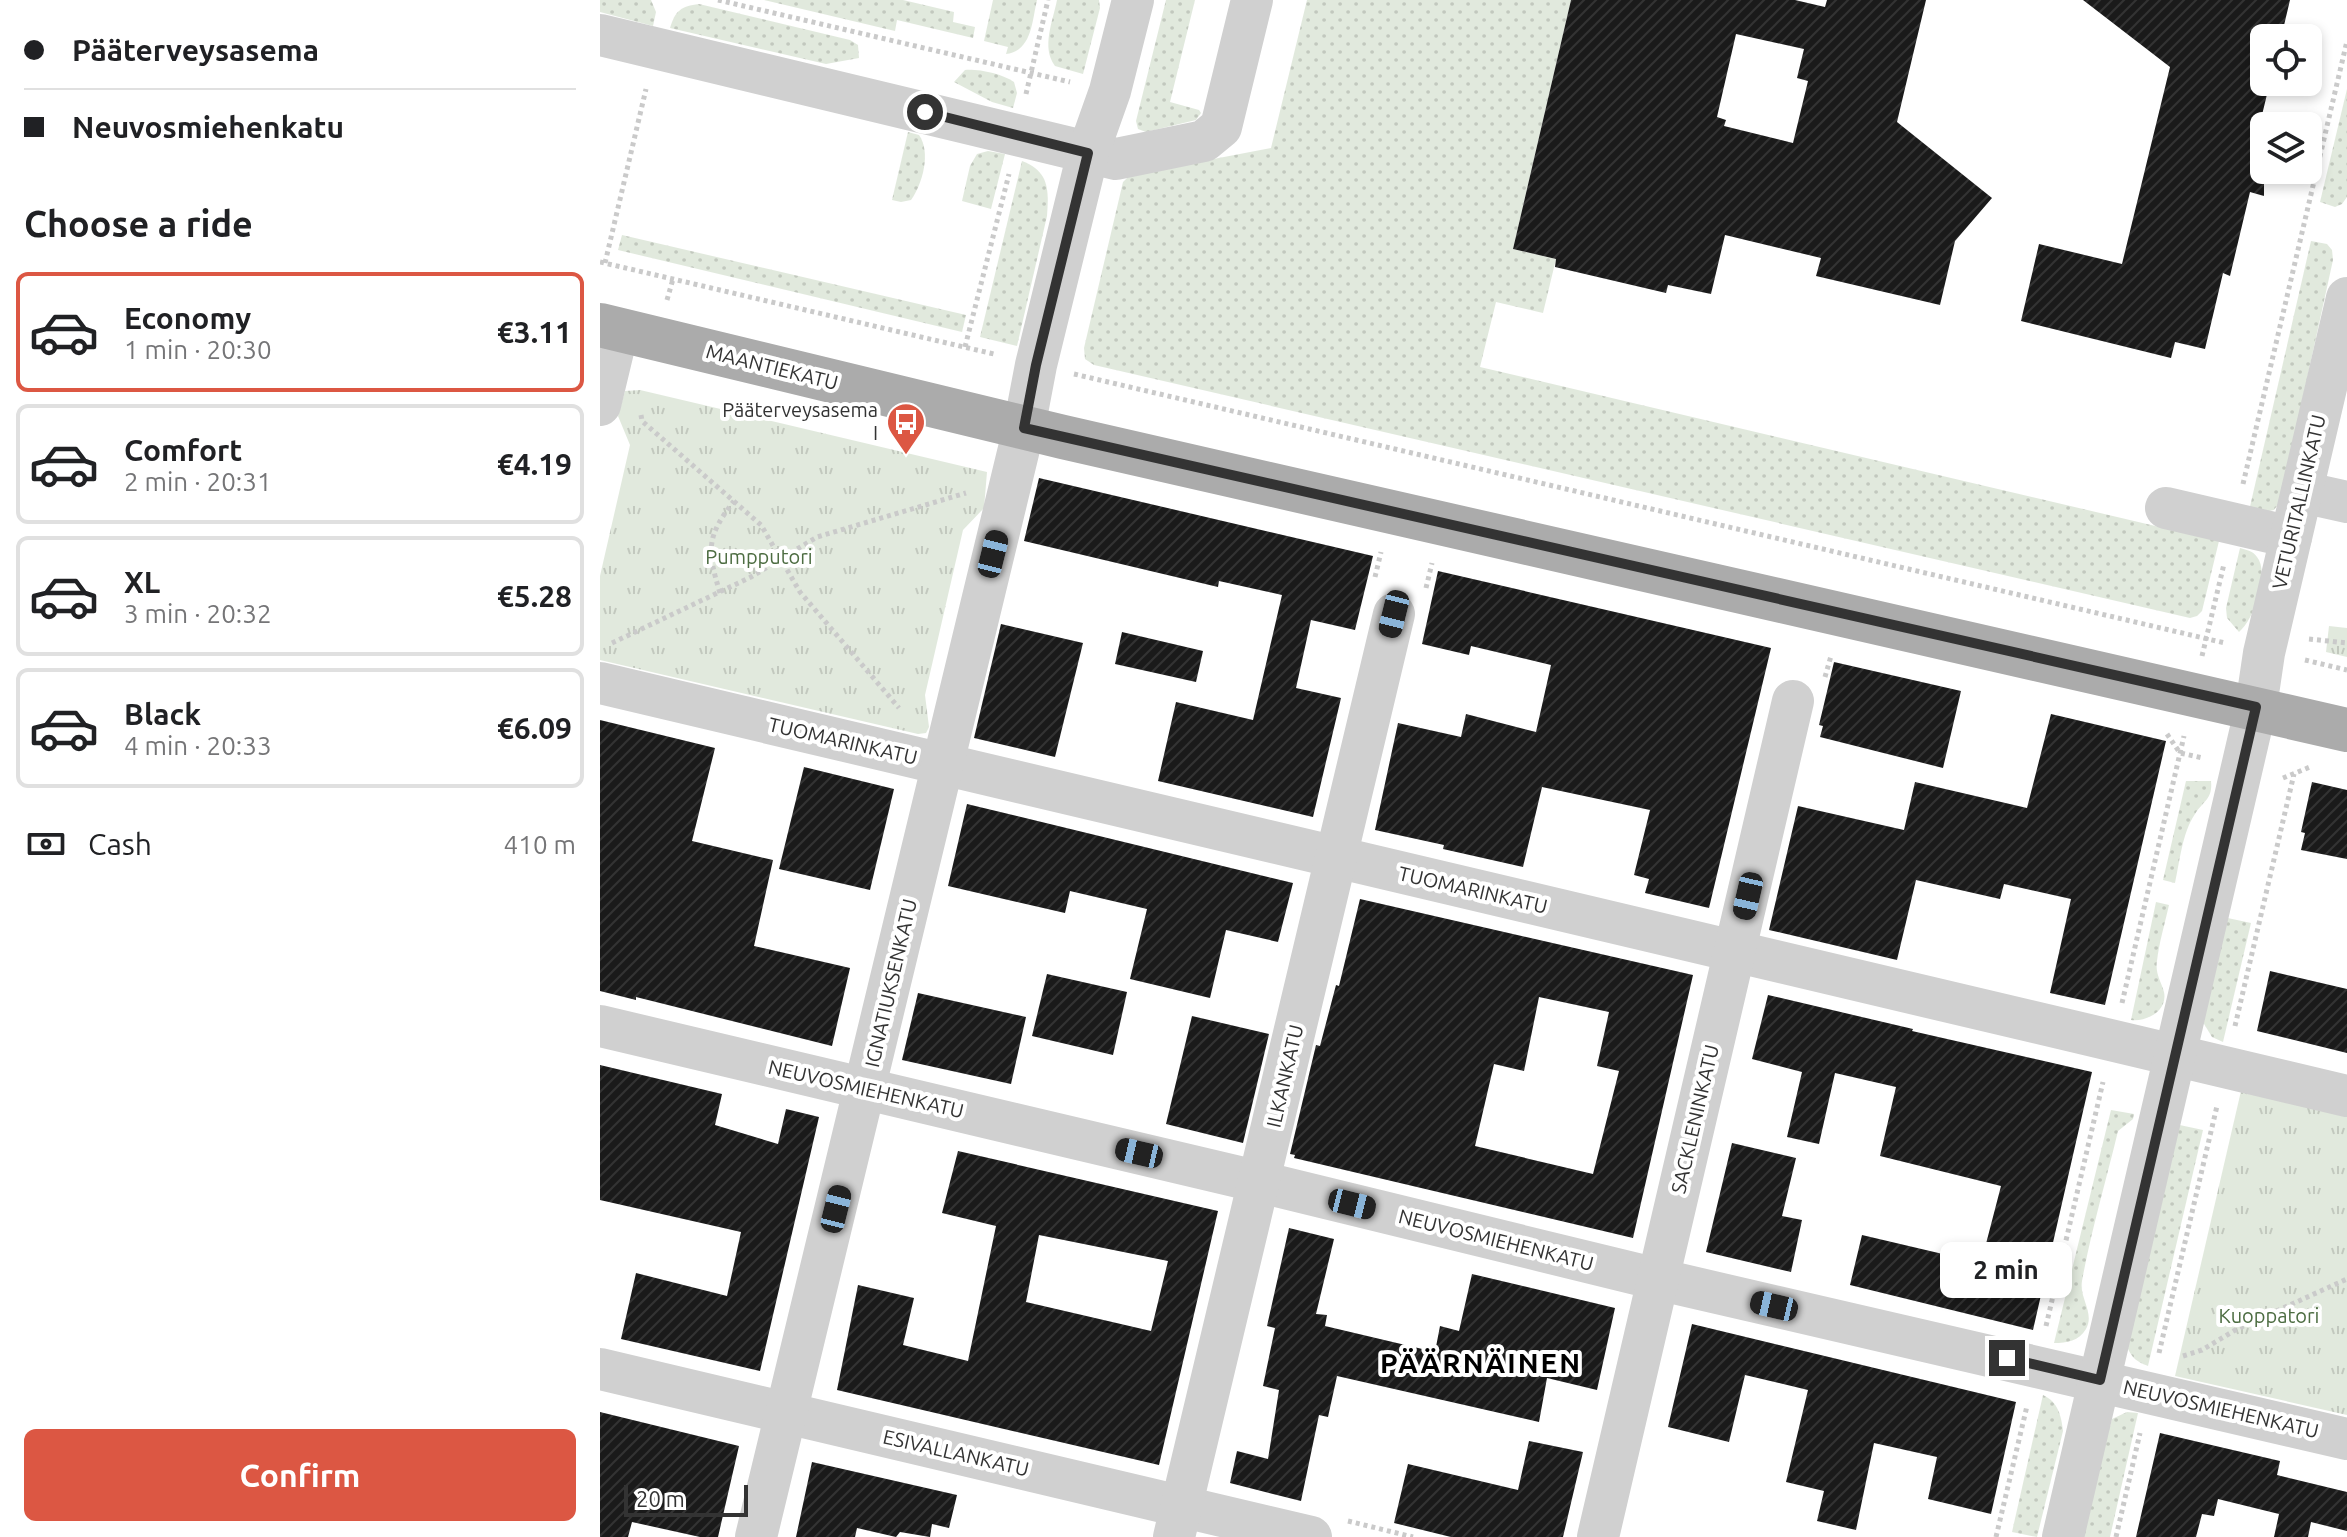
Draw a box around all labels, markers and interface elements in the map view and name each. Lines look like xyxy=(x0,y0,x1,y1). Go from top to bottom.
map controls xyxy=(2250,24,2322,184)
button: locate xyxy=(2250,24,2322,96)
text: Pääterveysasema xyxy=(72,33,319,67)
route start xyxy=(907,94,943,130)
text: Neuvosmiehenkatu xyxy=(72,110,344,144)
button: layers xyxy=(2250,112,2322,184)
text: Choose a ride xyxy=(24,203,253,244)
icon: car xyxy=(28,296,100,368)
text: Economy xyxy=(124,301,251,335)
text: €3.11 xyxy=(497,315,572,349)
text: 1 min · 20:30 xyxy=(124,335,272,364)
street label: MAANTIEKATU xyxy=(704,339,841,394)
place label: Pääterveysasema I xyxy=(722,398,878,444)
bus stop icon: Pääterveysasema I xyxy=(885,401,927,456)
street label: VETURITALLINKATU xyxy=(2267,412,2330,591)
icon: car xyxy=(28,428,100,500)
text: Comfort xyxy=(124,433,242,467)
text: €4.19 xyxy=(497,447,572,481)
text: 2 min · 20:31 xyxy=(124,467,272,496)
car xyxy=(976,528,1010,580)
park label: Pumpputori xyxy=(705,545,813,568)
icon: car xyxy=(28,560,100,632)
text: XL xyxy=(124,565,160,599)
text: €5.28 xyxy=(497,579,572,613)
car xyxy=(1377,588,1411,640)
text: 3 min · 20:32 xyxy=(124,599,272,628)
icon: car xyxy=(28,692,100,764)
text: Black xyxy=(124,697,201,731)
text: €6.09 xyxy=(497,711,572,745)
street label: TUOMARINKATU xyxy=(766,712,920,769)
text: 4 min · 20:33 xyxy=(124,731,272,760)
icon: cash xyxy=(24,822,68,866)
text: Cash xyxy=(88,827,152,861)
text: 410 m xyxy=(504,830,576,859)
street label: TUOMARINKATU xyxy=(1396,861,1550,918)
car xyxy=(1731,870,1765,922)
street label: IGNATIUKSENKATU xyxy=(860,896,921,1069)
street label: ILKANKATU xyxy=(1262,1022,1308,1130)
street label: SACKLENINKATU xyxy=(1666,1042,1723,1196)
street label: NEUVOSMIEHENKATU xyxy=(766,1055,966,1122)
car xyxy=(1113,1136,1165,1170)
car xyxy=(819,1183,853,1235)
car xyxy=(1326,1187,1378,1221)
street label: NEUVOSMIEHENKATU xyxy=(1396,1204,1596,1275)
callout: 2 min xyxy=(1941,1242,2073,1298)
text: 2 min xyxy=(1973,1255,2039,1284)
car xyxy=(1748,1289,1800,1323)
park label: Kuoppatori xyxy=(2219,1304,2319,1327)
route end xyxy=(1989,1340,2025,1376)
district label: PÄÄRNÄINEN xyxy=(1380,1347,1582,1378)
street label: NEUVOSMIEHENKATU xyxy=(2121,1375,2321,1442)
street label: ESIVALLANKATU xyxy=(881,1425,1031,1480)
button: Confirm xyxy=(24,1429,576,1521)
scale bar xyxy=(624,1481,748,1517)
text: 20 m xyxy=(636,1486,685,1511)

